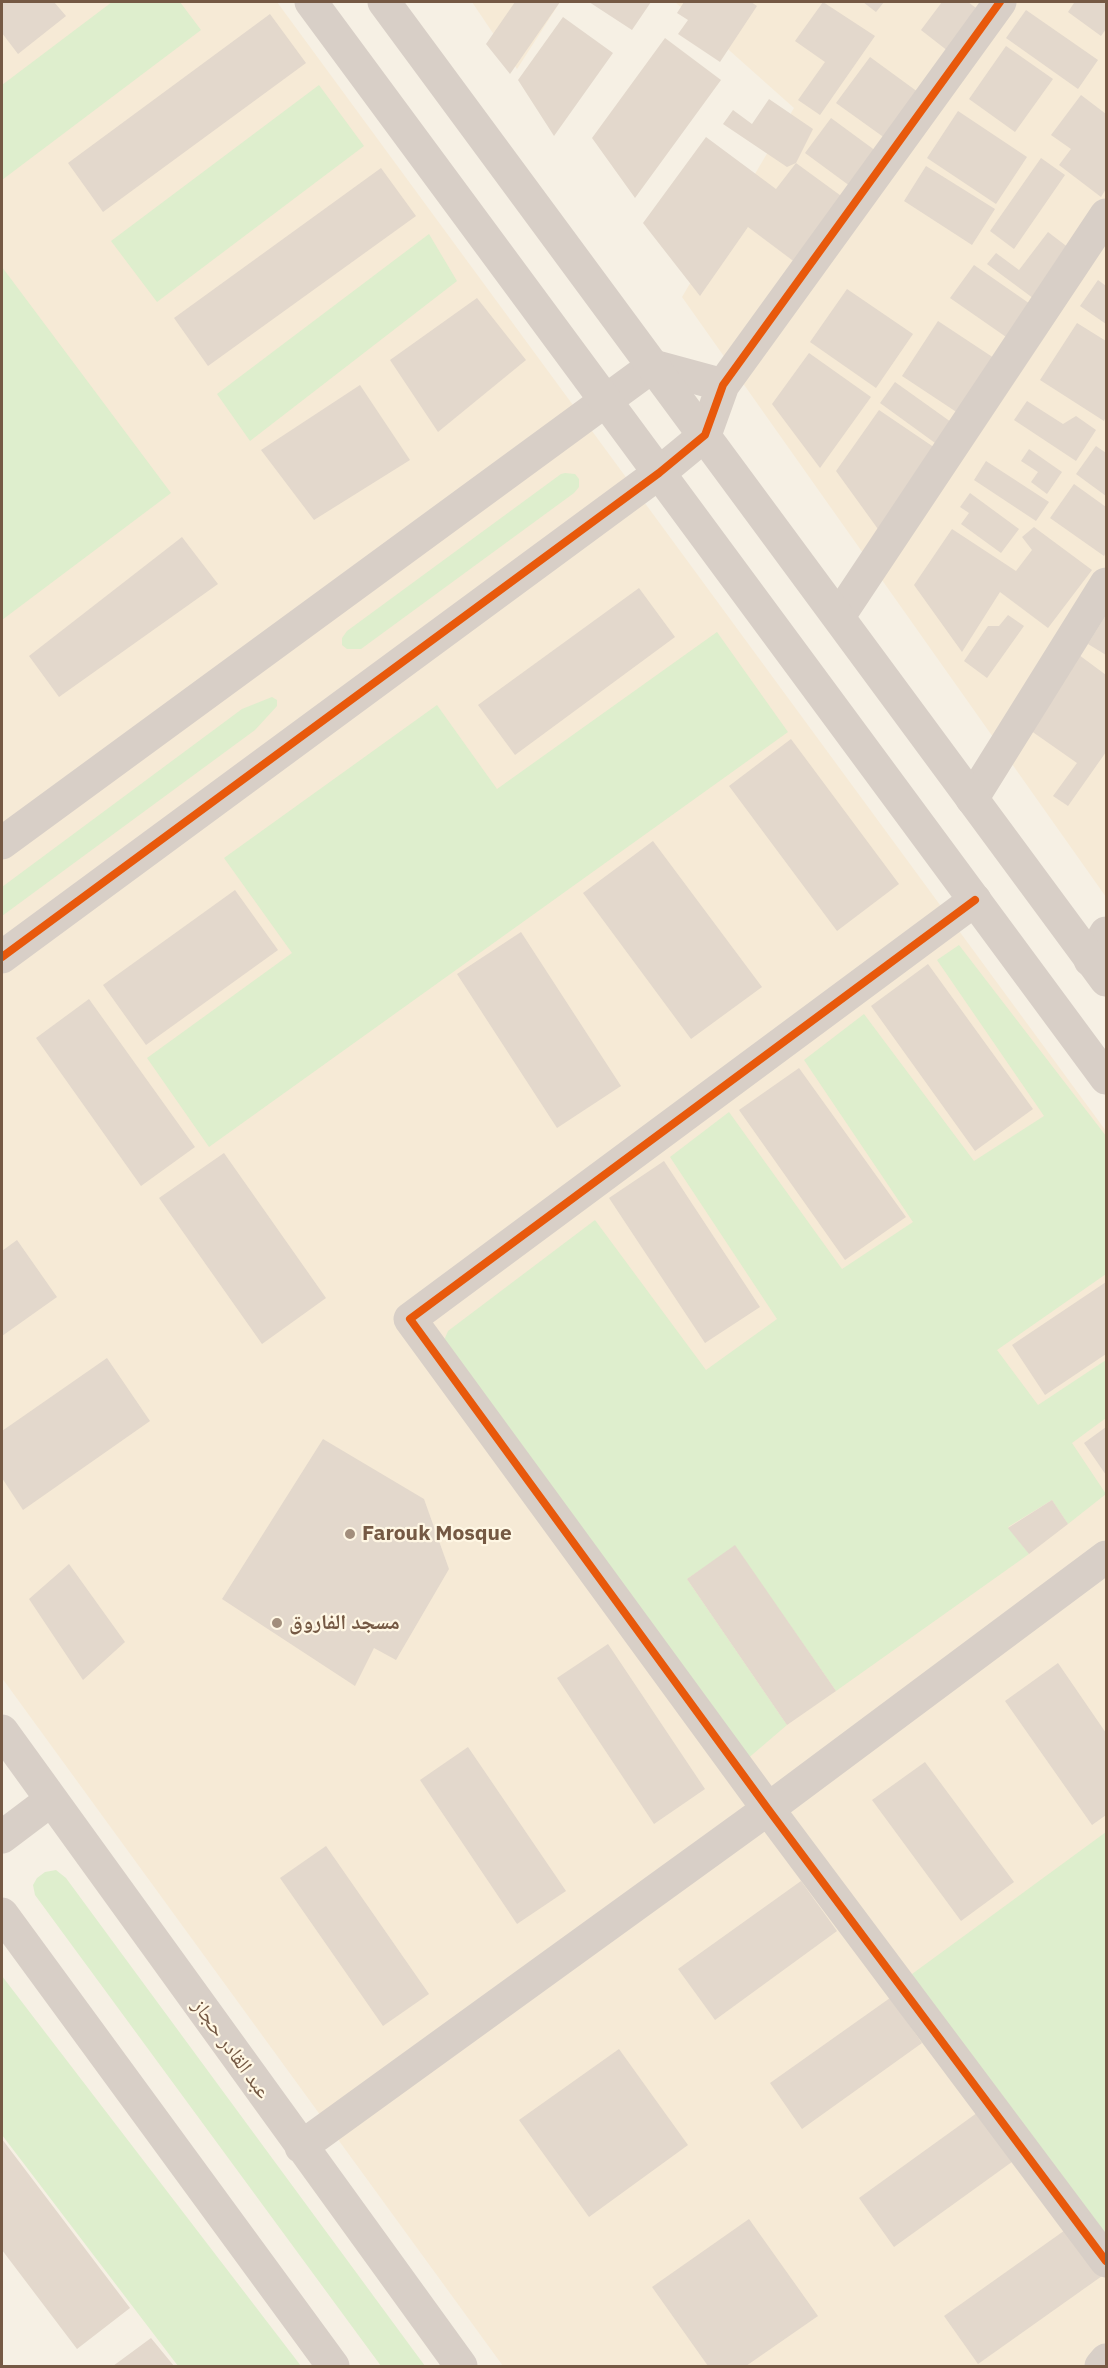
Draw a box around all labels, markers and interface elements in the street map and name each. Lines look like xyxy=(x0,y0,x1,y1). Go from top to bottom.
place label: Farouk Mosque xyxy=(362,1521,512,1547)
marker: Farouk Mosque xyxy=(343,1527,357,1541)
place label: مسجد الفاروق xyxy=(289,1610,400,1636)
marker: مسجد الفاروق xyxy=(270,1616,284,1630)
street label: عبد القادر حجاز xyxy=(186,1994,276,2104)

